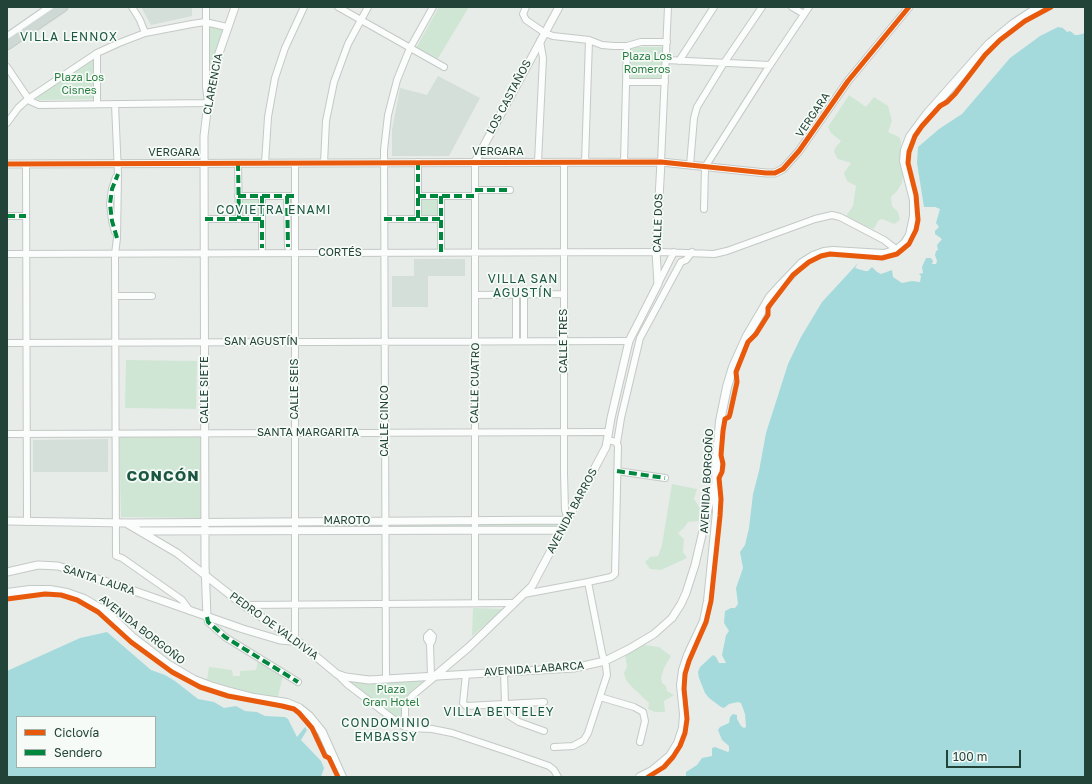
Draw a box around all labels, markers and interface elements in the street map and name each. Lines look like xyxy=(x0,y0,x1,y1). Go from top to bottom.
district label: VILLA LENNOX xyxy=(20,30,118,44)
park label: Plaza Los Romeros xyxy=(622,50,672,76)
street label: CLARENCIA xyxy=(201,52,225,116)
street label: LOS CASTAÑOS xyxy=(484,58,534,136)
park label: Plaza Los Cisnes xyxy=(54,71,104,97)
street label: VERGARA xyxy=(793,90,833,140)
street label: VERGARA xyxy=(472,145,524,159)
street label: VERGARA xyxy=(148,146,200,160)
street label: CALLE DOS xyxy=(650,193,666,253)
district label: COVIETRA ENAMI xyxy=(216,203,332,217)
street label: CORTÉS xyxy=(318,246,362,260)
district label: VILLA SAN AGUSTÍN xyxy=(488,272,558,300)
street label: CALLE TRES xyxy=(557,309,571,373)
street label: SAN AGUSTÍN xyxy=(224,335,298,349)
street label: CALLE CUATRO xyxy=(468,343,482,423)
street label: CALLE SIETE xyxy=(198,356,212,424)
street label: CALLE SEIS xyxy=(288,359,302,419)
street label: CALLE CINCO xyxy=(378,385,392,457)
street label: SANTA MARGARITA xyxy=(257,426,359,440)
street label: AVENIDA BORGOÑO xyxy=(698,428,716,534)
street label: AVENIDA BARROS xyxy=(544,466,600,556)
district label: CONCÓN xyxy=(126,467,200,485)
street label: MAROTO xyxy=(324,514,370,528)
street label: SANTA LAURA xyxy=(61,562,137,598)
street label: PEDRO DE VALDIVIA xyxy=(227,589,321,663)
street label: AVENIDA BORGOÑO xyxy=(96,592,188,668)
street label: AVENIDA LABARCA xyxy=(483,659,585,679)
park label: Plaza Gran Hotel xyxy=(363,683,419,709)
district label: VILLA BETTELEY xyxy=(443,705,555,719)
legend xyxy=(16,716,156,768)
district label: CONDOMINIO EMBASSY xyxy=(341,716,431,744)
text: Ciclovía xyxy=(54,725,99,740)
scale bar xyxy=(948,742,1023,768)
text: Sendero xyxy=(54,745,102,760)
text: 100 m xyxy=(953,749,987,764)

